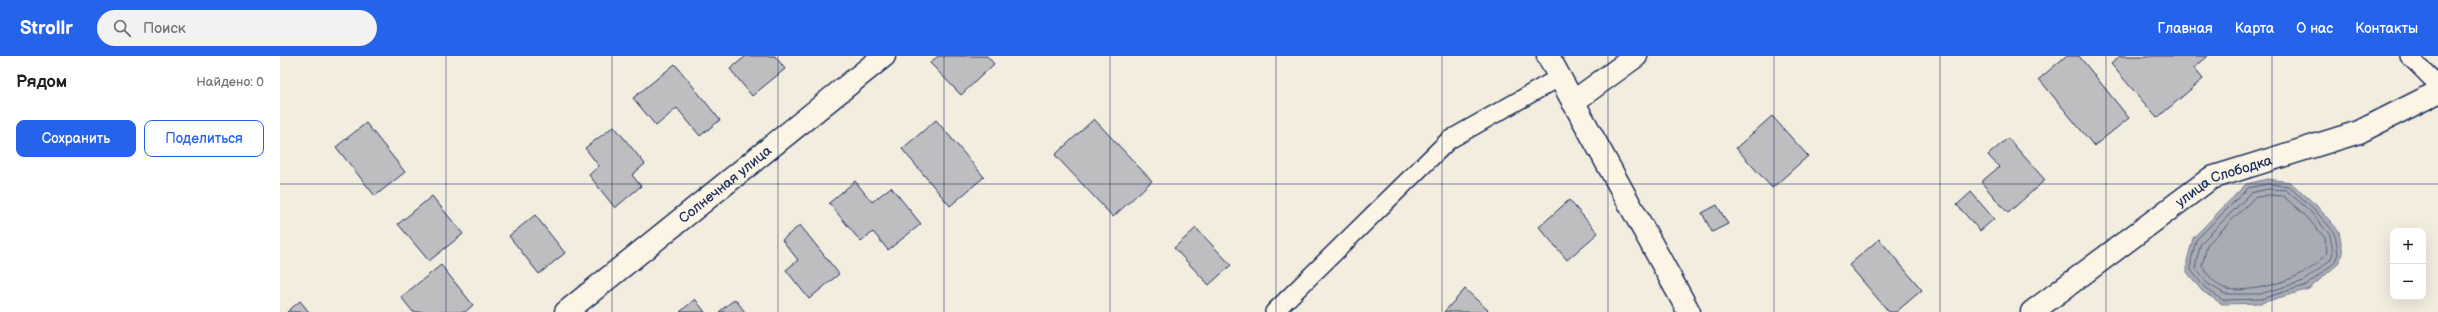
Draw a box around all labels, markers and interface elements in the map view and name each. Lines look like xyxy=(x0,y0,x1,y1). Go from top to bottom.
search box xyxy=(97,10,377,46)
text: Strollr xyxy=(20,17,73,40)
icon: search xyxy=(111,17,133,39)
text: Поиск xyxy=(143,19,186,38)
text: Главная xyxy=(2158,20,2213,37)
text: Карта xyxy=(2235,20,2274,37)
text: О нас xyxy=(2296,20,2333,37)
text: Контакты xyxy=(2355,20,2418,37)
text: Рядом xyxy=(16,72,67,92)
text: Найдено: 0 xyxy=(196,74,264,90)
button: Сохранить xyxy=(16,120,136,157)
button: Поделиться xyxy=(144,120,264,157)
street label: Солнечная улица xyxy=(675,141,775,226)
street label: улица Слободка xyxy=(2172,151,2275,210)
map controls xyxy=(2390,228,2426,300)
button: + xyxy=(2390,228,2426,264)
button: − xyxy=(2390,264,2426,300)

